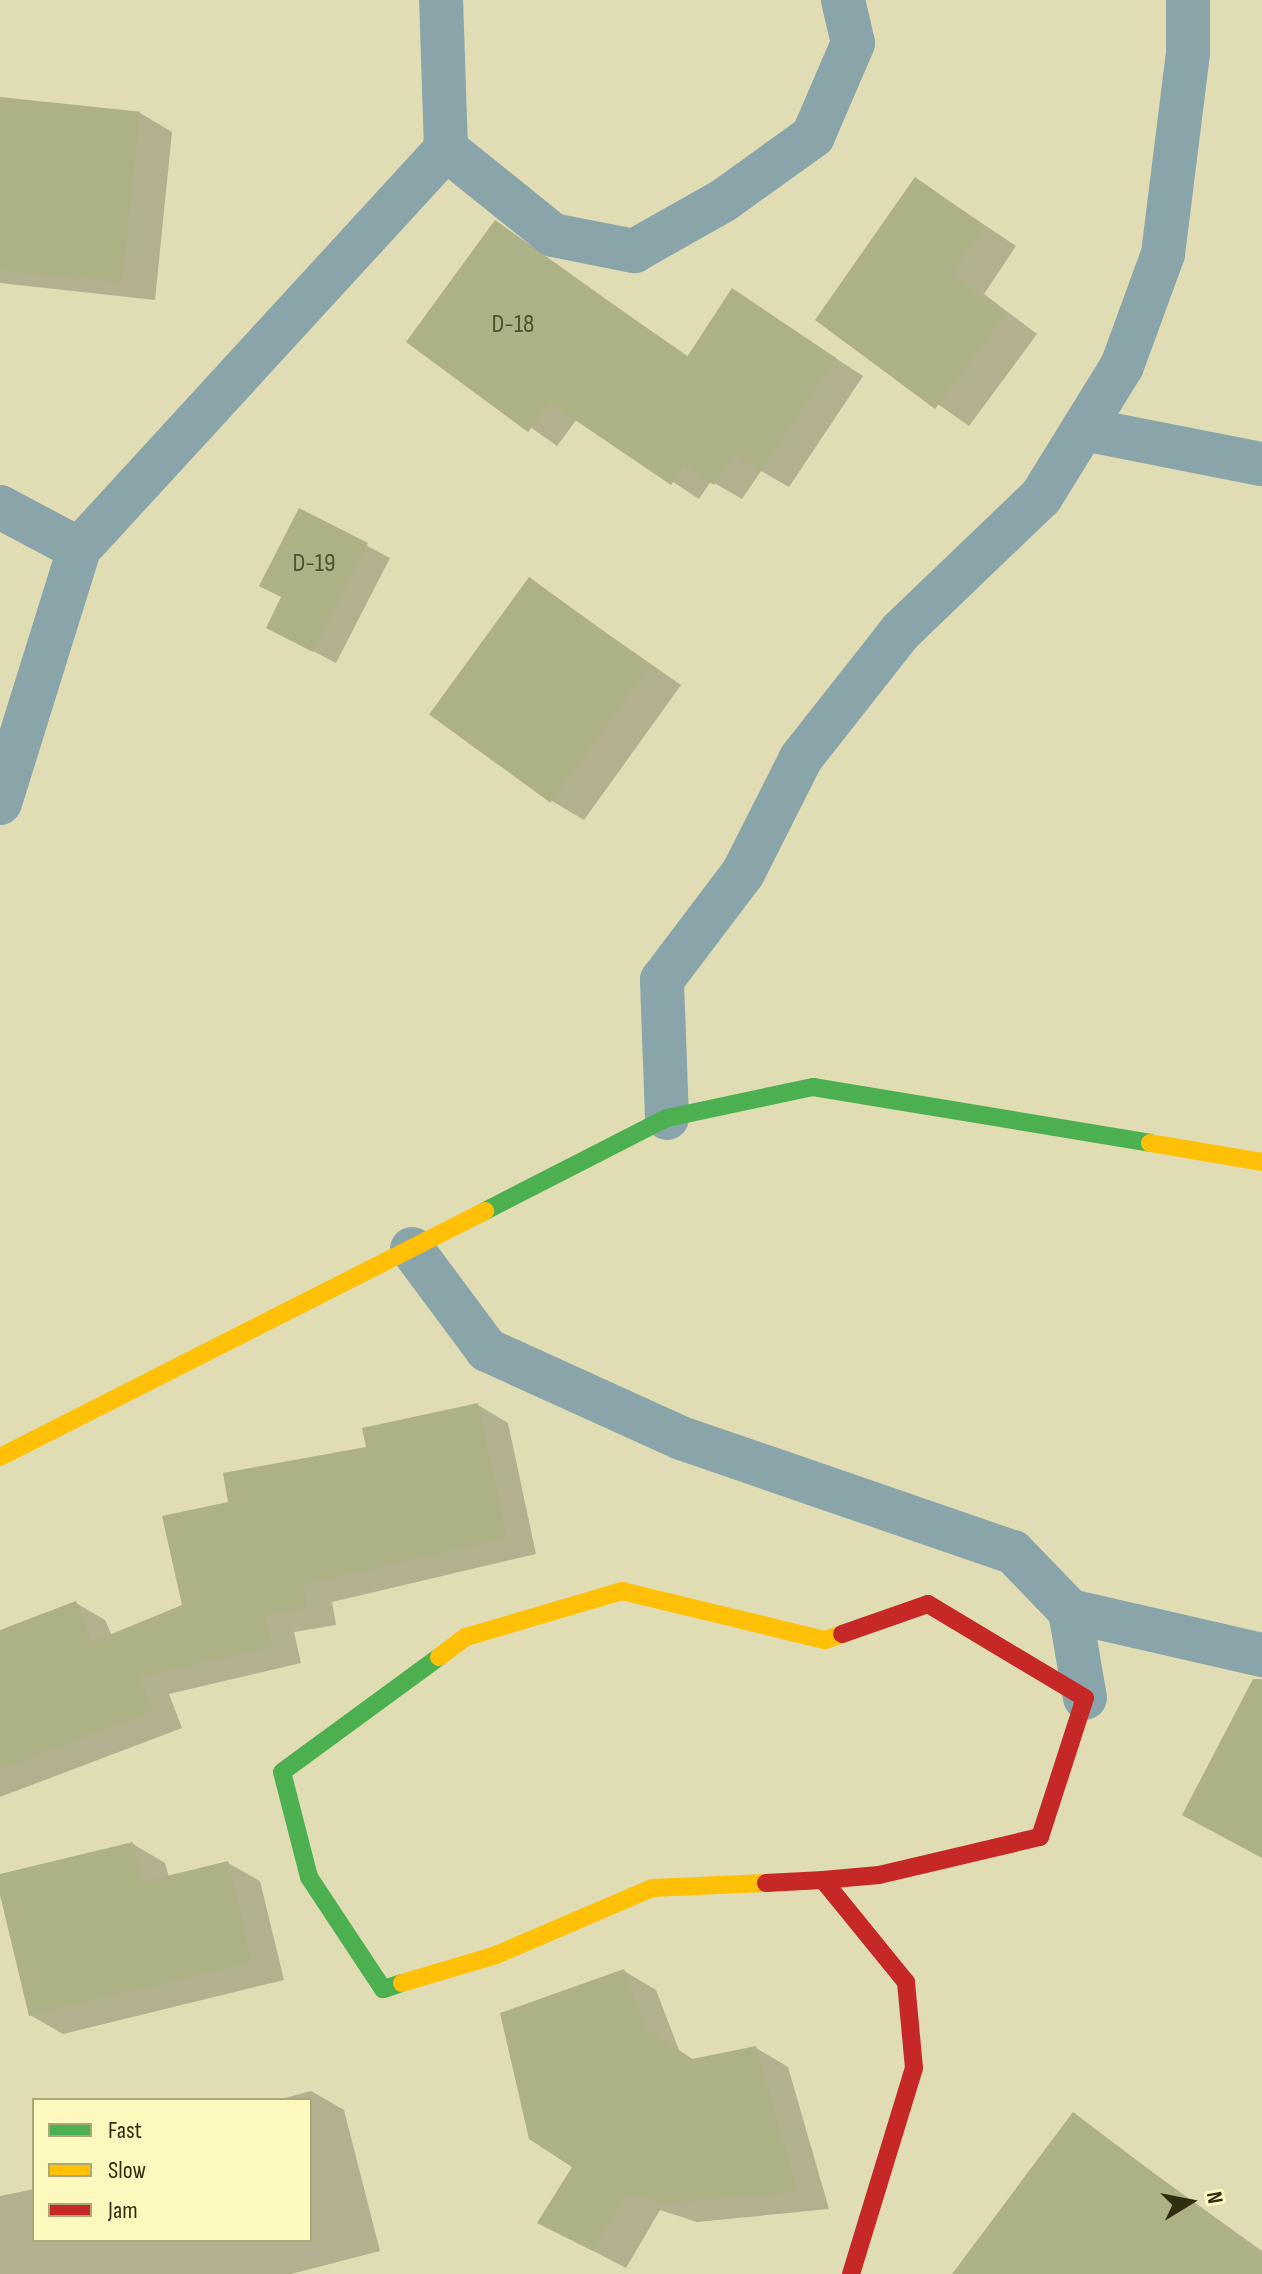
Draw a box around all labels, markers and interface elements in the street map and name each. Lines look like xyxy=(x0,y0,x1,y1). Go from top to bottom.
house number: D-18 xyxy=(492,309,534,341)
house number: D-19 xyxy=(293,548,335,580)
legend xyxy=(32,2098,312,2242)
text: Fast xyxy=(108,2116,142,2145)
text: Slow xyxy=(108,2156,146,2185)
north arrow xyxy=(1150,2162,1230,2242)
text: N xyxy=(1200,2190,1228,2206)
text: Jam xyxy=(108,2196,138,2225)

